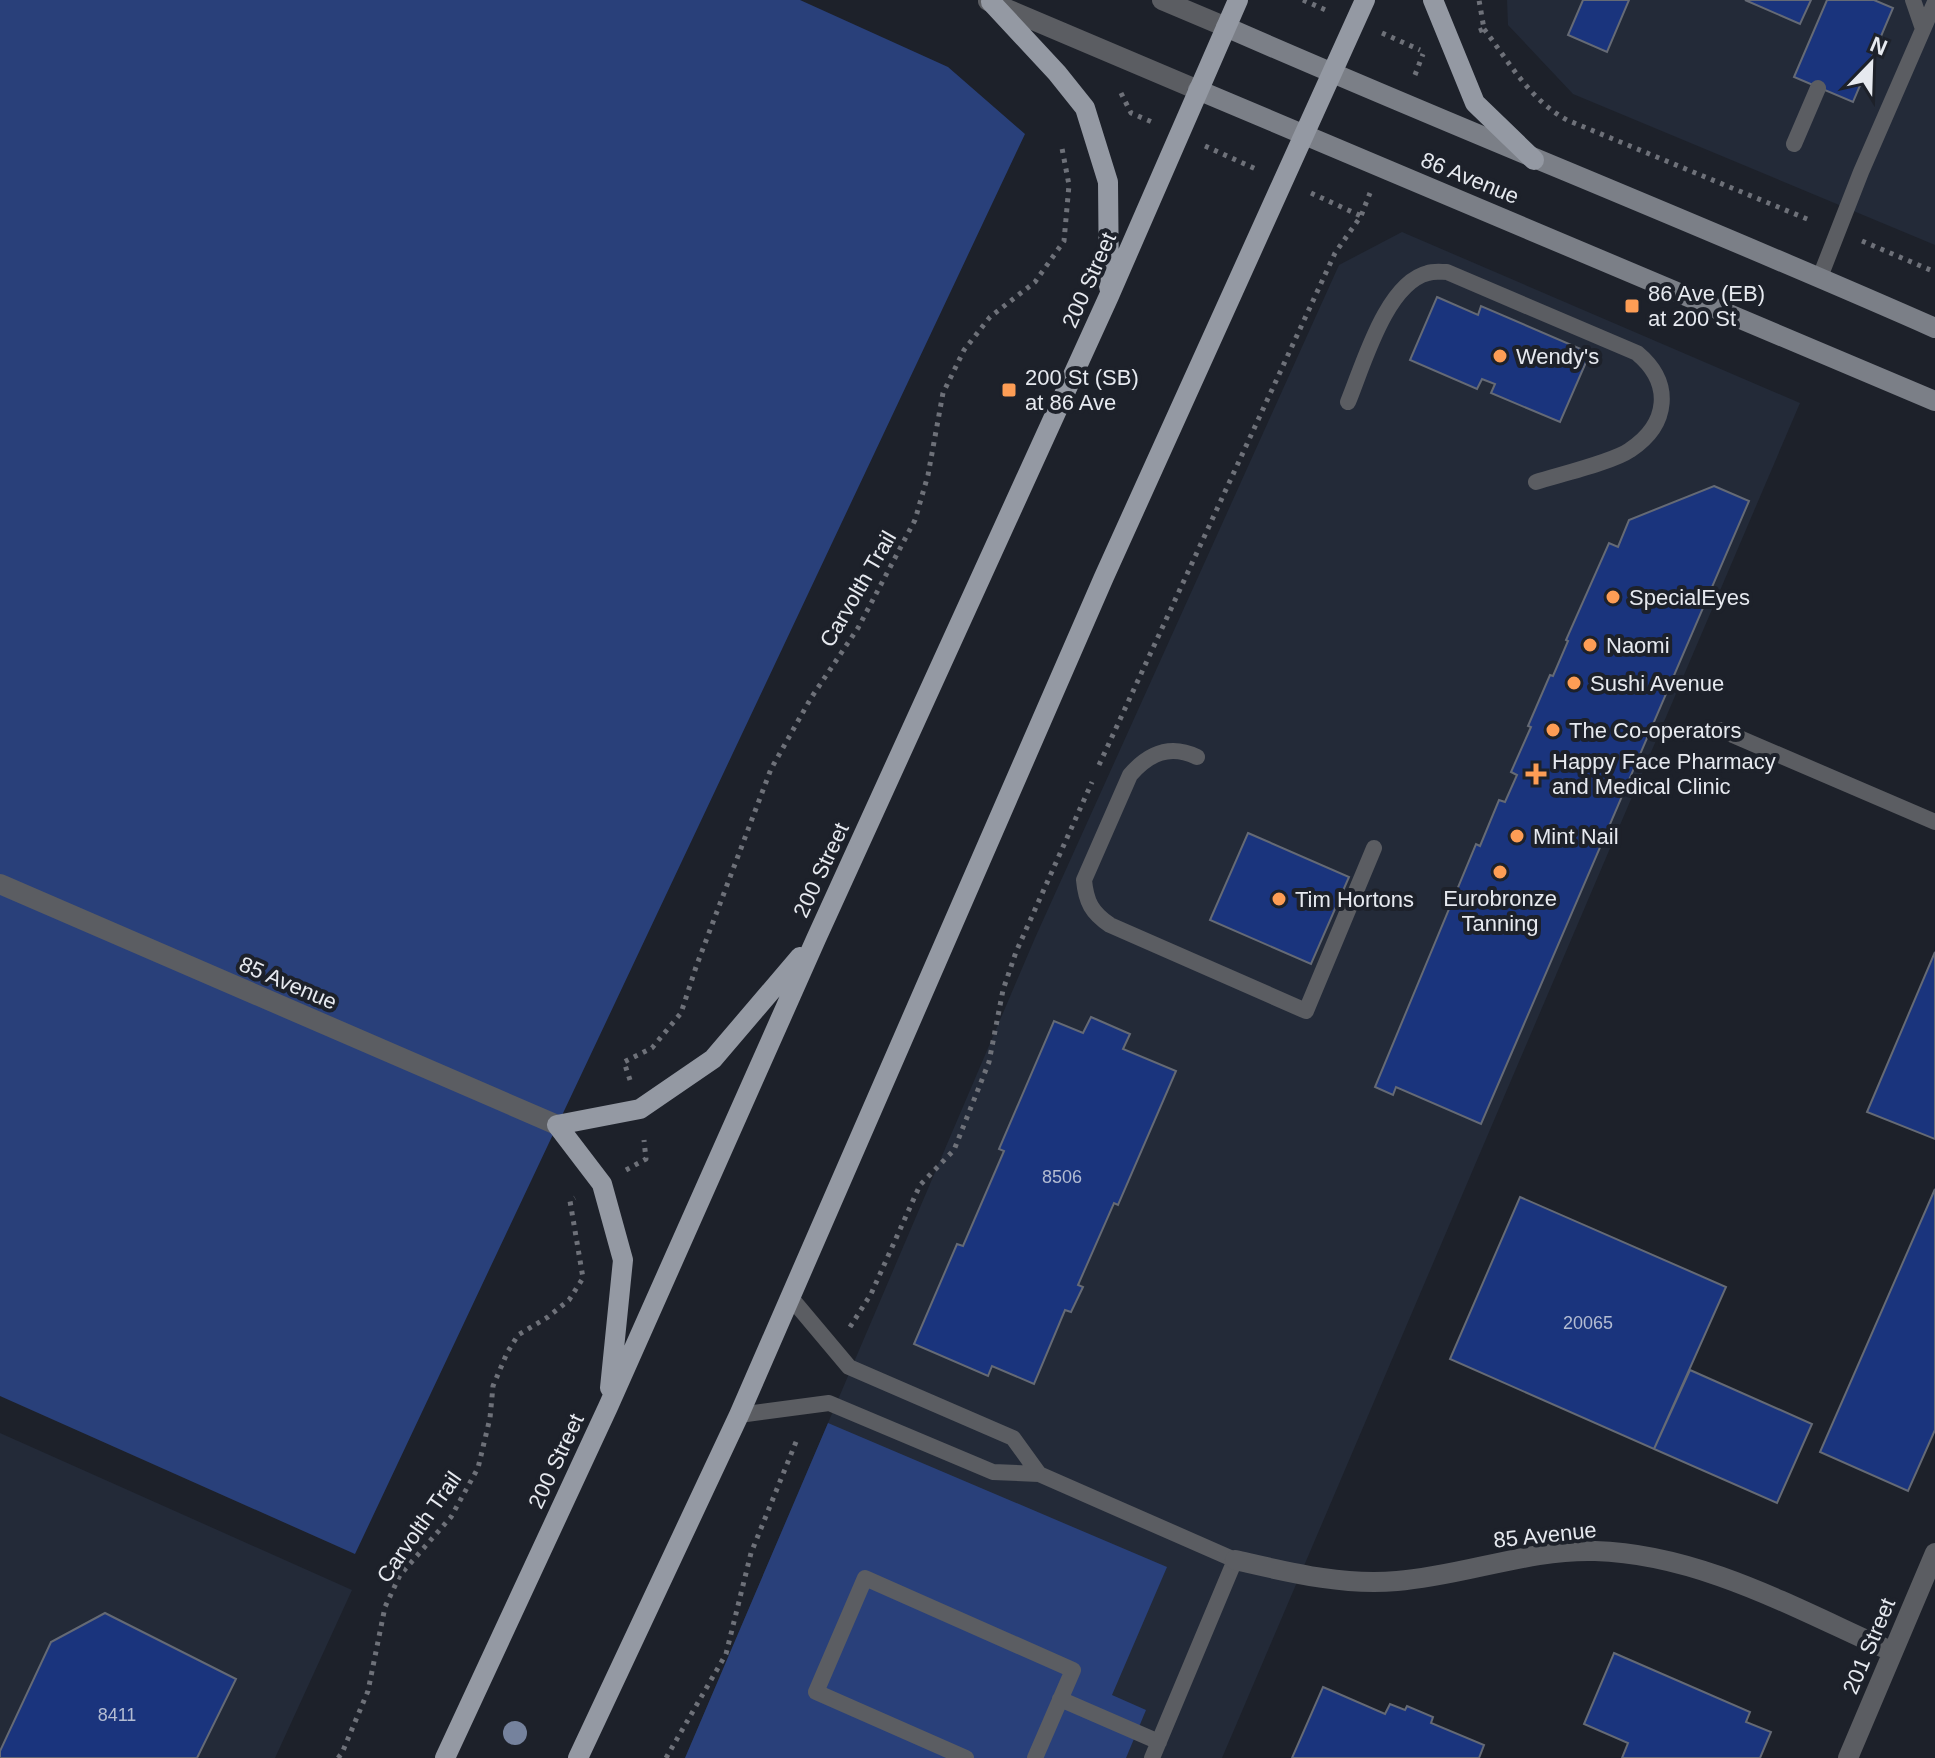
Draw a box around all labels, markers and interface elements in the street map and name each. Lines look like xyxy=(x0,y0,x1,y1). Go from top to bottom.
north arrow xyxy=(1831,24,1911,104)
text: N xyxy=(1866,31,1891,61)
street label: 86 Avenue xyxy=(1417,147,1523,209)
street label: 200 Street xyxy=(1057,229,1121,331)
place label: 86 Ave (EB) at 200 St xyxy=(1648,281,1765,331)
marker: 86 Ave (EB) at 200 St xyxy=(1623,297,1641,315)
place label: Wendy's xyxy=(1516,344,1599,369)
marker: Wendy's xyxy=(1491,347,1509,365)
place label: 200 St (SB) at 86 Ave xyxy=(1025,365,1139,415)
marker: 200 St (SB) at 86 Ave xyxy=(1000,381,1018,399)
street label: Carvolth Trail xyxy=(815,527,901,651)
place label: SpecialEyes xyxy=(1629,585,1750,610)
marker: SpecialEyes xyxy=(1604,588,1622,606)
place label: Naomi xyxy=(1606,633,1670,658)
marker: Naomi xyxy=(1581,636,1599,654)
place label: Sushi Avenue xyxy=(1590,671,1724,696)
marker: Sushi Avenue xyxy=(1565,674,1583,692)
place label: The Co-operators xyxy=(1569,718,1741,743)
marker: The Co-operators xyxy=(1544,721,1562,739)
place label: Happy Face Pharmacy and Medical Clinic xyxy=(1552,749,1776,799)
marker: Happy Face Pharmacy and Medical Clinic xyxy=(1527,765,1545,783)
street label: 200 Street xyxy=(788,819,854,921)
place label: Mint Nail xyxy=(1533,824,1619,849)
marker: Mint Nail xyxy=(1508,827,1526,845)
marker: Eurobronze Tanning xyxy=(1491,863,1509,881)
place label: Eurobronze Tanning xyxy=(1443,886,1557,936)
place label: Tim Hortons xyxy=(1295,887,1414,912)
marker: Tim Hortons xyxy=(1270,890,1288,908)
street label: 85 Avenue xyxy=(235,951,341,1015)
house number: 8506 xyxy=(1042,1167,1082,1187)
house number: 20065 xyxy=(1563,1313,1613,1333)
street label: 200 Street xyxy=(523,1410,589,1512)
street label: Carvolth Trail xyxy=(372,1467,466,1587)
street label: 85 Avenue xyxy=(1492,1517,1598,1553)
street label: 201 Street xyxy=(1838,1594,1900,1698)
house number: 8411 xyxy=(98,1705,136,1725)

